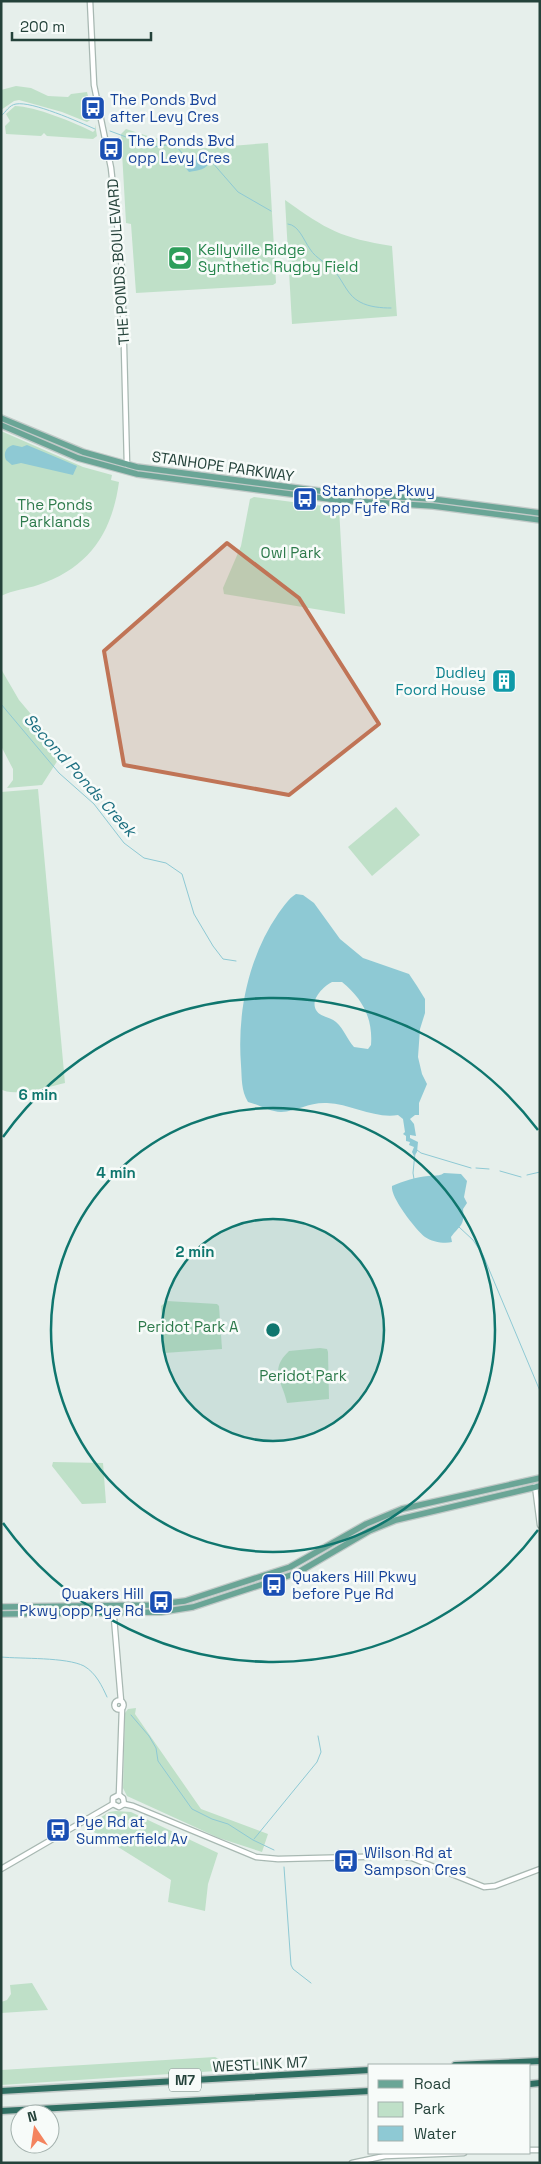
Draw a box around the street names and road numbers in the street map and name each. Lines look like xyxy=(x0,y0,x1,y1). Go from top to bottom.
street label: THE PONDS BOULEVARD xyxy=(103,178,133,346)
street label: STANHOPE PARKWAY xyxy=(151,447,295,485)
street label: WESTLINK M7 xyxy=(212,2052,308,2076)
road number: M7 xyxy=(169,2068,201,2092)

